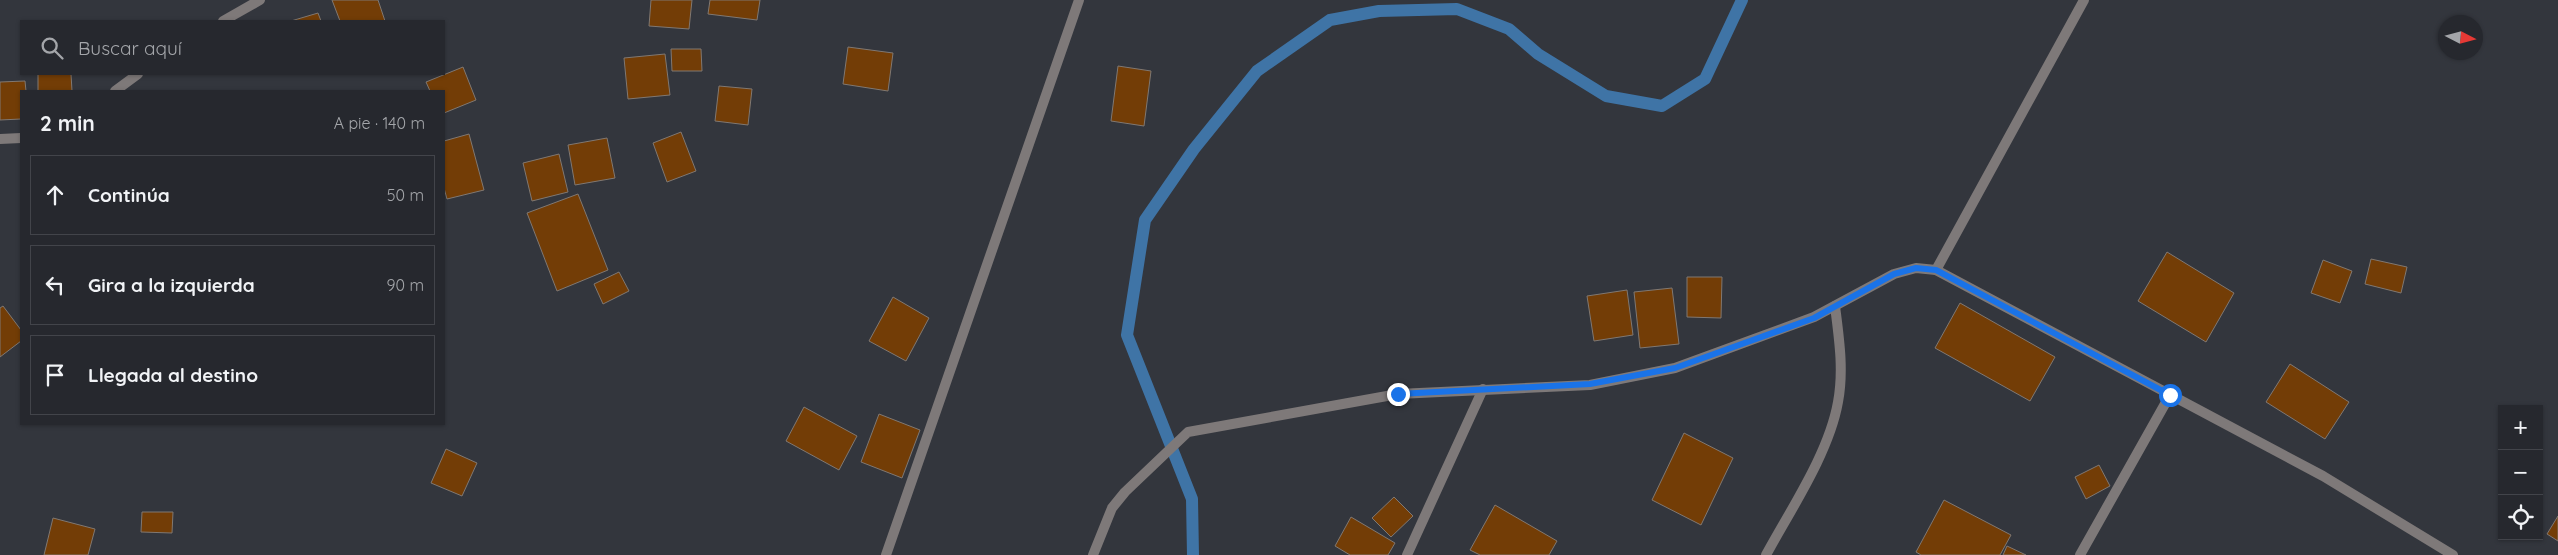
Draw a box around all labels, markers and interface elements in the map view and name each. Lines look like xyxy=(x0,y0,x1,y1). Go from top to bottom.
north arrow xyxy=(2438,15,2483,60)
search box xyxy=(20,20,445,75)
icon: search xyxy=(38,34,66,62)
text: Buscar aquí xyxy=(78,36,182,60)
text: 2 min xyxy=(40,110,95,136)
text: A pie · 140 m xyxy=(334,113,425,133)
icon: ahead xyxy=(41,181,69,209)
text: Continúa xyxy=(88,183,170,207)
text: 50 m xyxy=(387,185,424,205)
icon: left xyxy=(41,271,69,299)
text: Gira a la izquierda xyxy=(88,273,255,297)
text: 90 m xyxy=(387,275,424,295)
icon: arrive xyxy=(41,361,69,389)
text: Llegada al destino xyxy=(88,363,258,387)
route end xyxy=(1387,383,1410,406)
route start xyxy=(2159,384,2182,407)
map controls xyxy=(2498,405,2543,540)
button: + xyxy=(2498,405,2543,450)
button: − xyxy=(2498,450,2543,495)
button: locate xyxy=(2498,495,2543,540)

